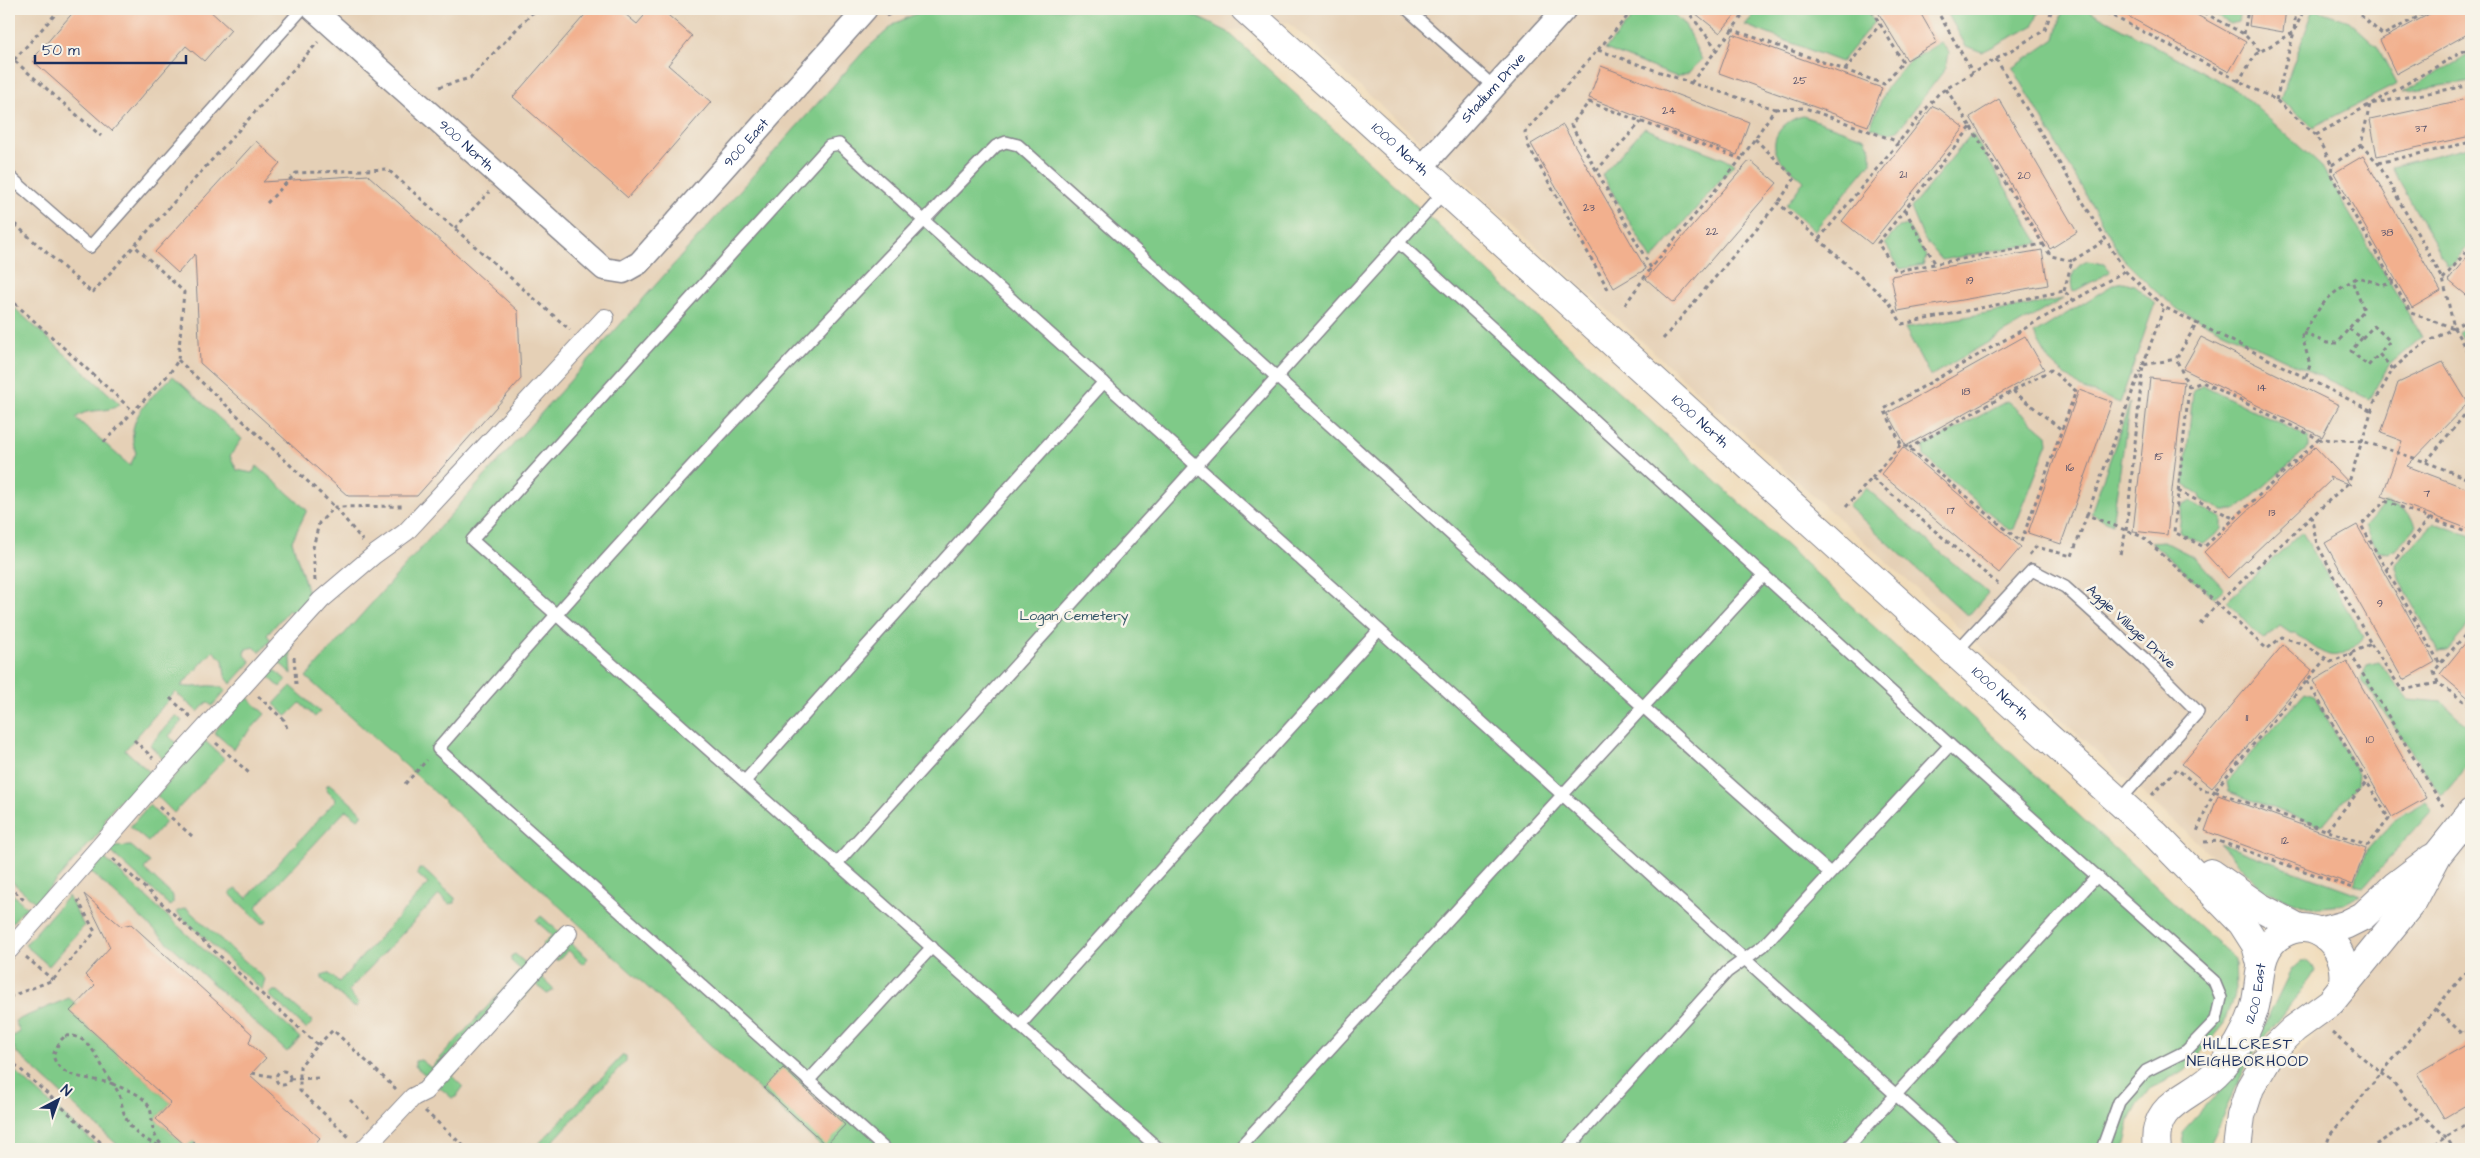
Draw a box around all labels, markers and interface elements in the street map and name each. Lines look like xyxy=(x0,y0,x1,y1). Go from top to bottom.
scale bar xyxy=(35,32,186,64)
text: 50 m xyxy=(42,40,80,61)
street label: Stadium Drive xyxy=(1456,48,1531,127)
house number: 25 xyxy=(1793,73,1807,88)
house number: 24 xyxy=(1662,103,1676,118)
street label: 900 East xyxy=(719,114,774,172)
street label: 900 North xyxy=(434,115,498,176)
street label: 1000 North xyxy=(1367,118,1433,181)
house number: 37 xyxy=(2415,121,2427,136)
house number: 21 xyxy=(1899,167,1907,182)
house number: 20 xyxy=(2017,168,2031,183)
house number: 23 xyxy=(1583,200,1595,215)
house number: 22 xyxy=(1706,224,1719,239)
house number: 38 xyxy=(2381,225,2393,240)
house number: 19 xyxy=(1966,273,1974,288)
house number: 14 xyxy=(2258,380,2267,395)
house number: 18 xyxy=(1962,384,1970,399)
street label: 1000 North xyxy=(1667,390,1733,453)
house number: 15 xyxy=(2154,449,2164,464)
house number: 16 xyxy=(2066,460,2074,475)
house number: 7 xyxy=(2424,486,2431,501)
house number: 17 xyxy=(1947,503,1955,518)
house number: 13 xyxy=(2268,505,2276,520)
street label: Aggie Village Drive xyxy=(2082,580,2180,674)
house number: 9 xyxy=(2377,596,2383,611)
park label: Logan Cemetery xyxy=(1019,606,1129,626)
street label: 1000 North xyxy=(1967,662,2033,725)
house number: 11 xyxy=(2246,710,2249,725)
house number: 10 xyxy=(2366,732,2374,747)
house number: 12 xyxy=(2281,833,2290,848)
street label: 1200 East xyxy=(2240,961,2272,1027)
district label: HILLCREST NEIGHBORHOOD xyxy=(2187,1034,2309,1072)
north arrow xyxy=(32,1076,82,1126)
text: N xyxy=(56,1081,76,1102)

